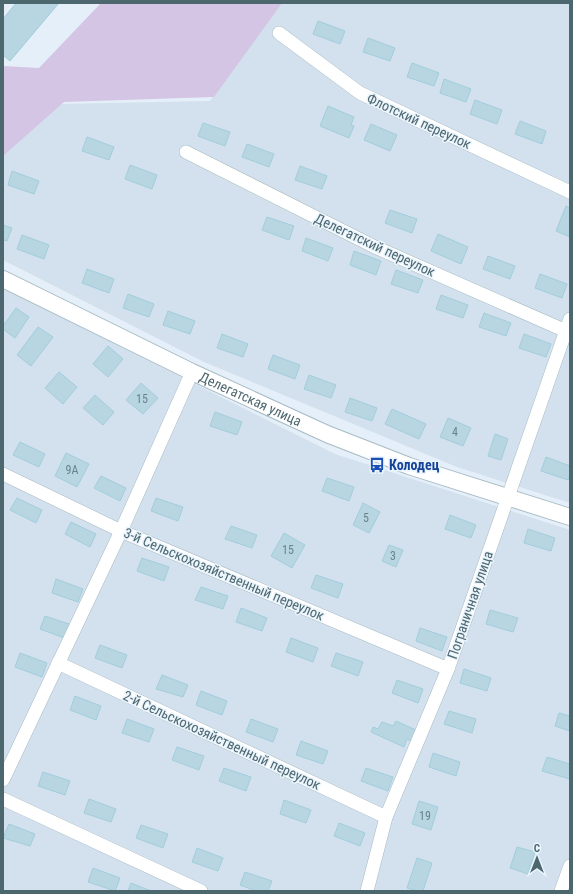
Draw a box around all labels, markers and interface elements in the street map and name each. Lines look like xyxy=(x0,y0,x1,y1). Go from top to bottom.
street label: Флотский переулок xyxy=(364,90,474,152)
street label: Делегатский переулок xyxy=(312,210,438,280)
street label: Делегатская улица xyxy=(197,369,304,429)
house number: 15 xyxy=(136,392,148,406)
house number: 4 xyxy=(452,425,458,439)
bus stop icon: Колодец xyxy=(368,456,386,474)
place label: Колодец xyxy=(389,457,440,473)
house number: 9А xyxy=(66,463,79,477)
house number: 5 xyxy=(363,511,369,525)
street label: 3-й Сельскохозяйственный переулок xyxy=(122,524,327,624)
house number: 15 xyxy=(282,543,294,557)
house number: 3 xyxy=(390,549,396,563)
street label: Пограничная улица xyxy=(444,549,496,661)
street label: 2-й Сельскохозяйственный переулок xyxy=(121,687,323,793)
house number: 19 xyxy=(419,809,431,823)
north arrow xyxy=(517,838,557,878)
text: С xyxy=(534,842,540,855)

